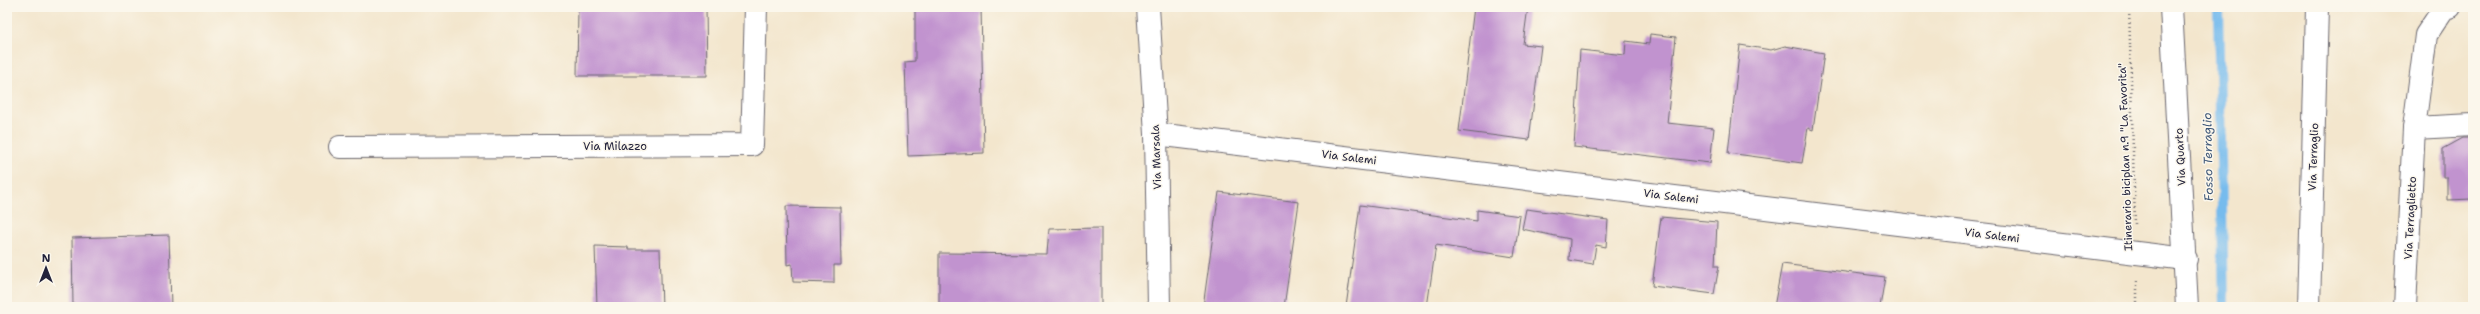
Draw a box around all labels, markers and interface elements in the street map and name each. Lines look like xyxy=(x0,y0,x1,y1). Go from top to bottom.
street label: Itinerario biciplan n.9 "La Favorita" xyxy=(2115,63,2136,251)
water label: Fosso Terraglio xyxy=(2199,113,2217,201)
street label: Via Terraglio xyxy=(2305,122,2322,191)
street label: Via Marsala xyxy=(1148,124,1165,190)
street label: Via Quarto xyxy=(2171,127,2190,186)
street label: Via Milazzo xyxy=(583,139,647,154)
street label: Via Salemi xyxy=(1320,147,1377,168)
street label: Via Terraglietto xyxy=(2401,176,2420,260)
street label: Via Salemi xyxy=(1642,186,1699,207)
street label: Via Salemi xyxy=(1963,225,2020,246)
north arrow xyxy=(26,248,66,288)
text: N xyxy=(42,251,51,266)

